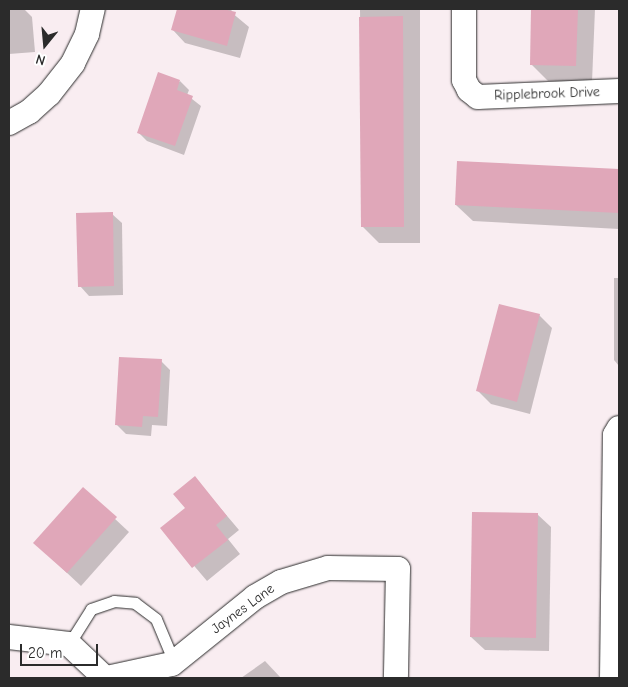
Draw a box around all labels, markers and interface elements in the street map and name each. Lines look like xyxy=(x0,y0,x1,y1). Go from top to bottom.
north arrow xyxy=(20,20,70,70)
text: N xyxy=(34,50,47,69)
street label: Ripplebrook Drive xyxy=(494,84,600,104)
street label: Jaynes Lane xyxy=(208,580,278,638)
scale bar xyxy=(22,634,100,666)
text: 20 m xyxy=(28,644,62,662)

